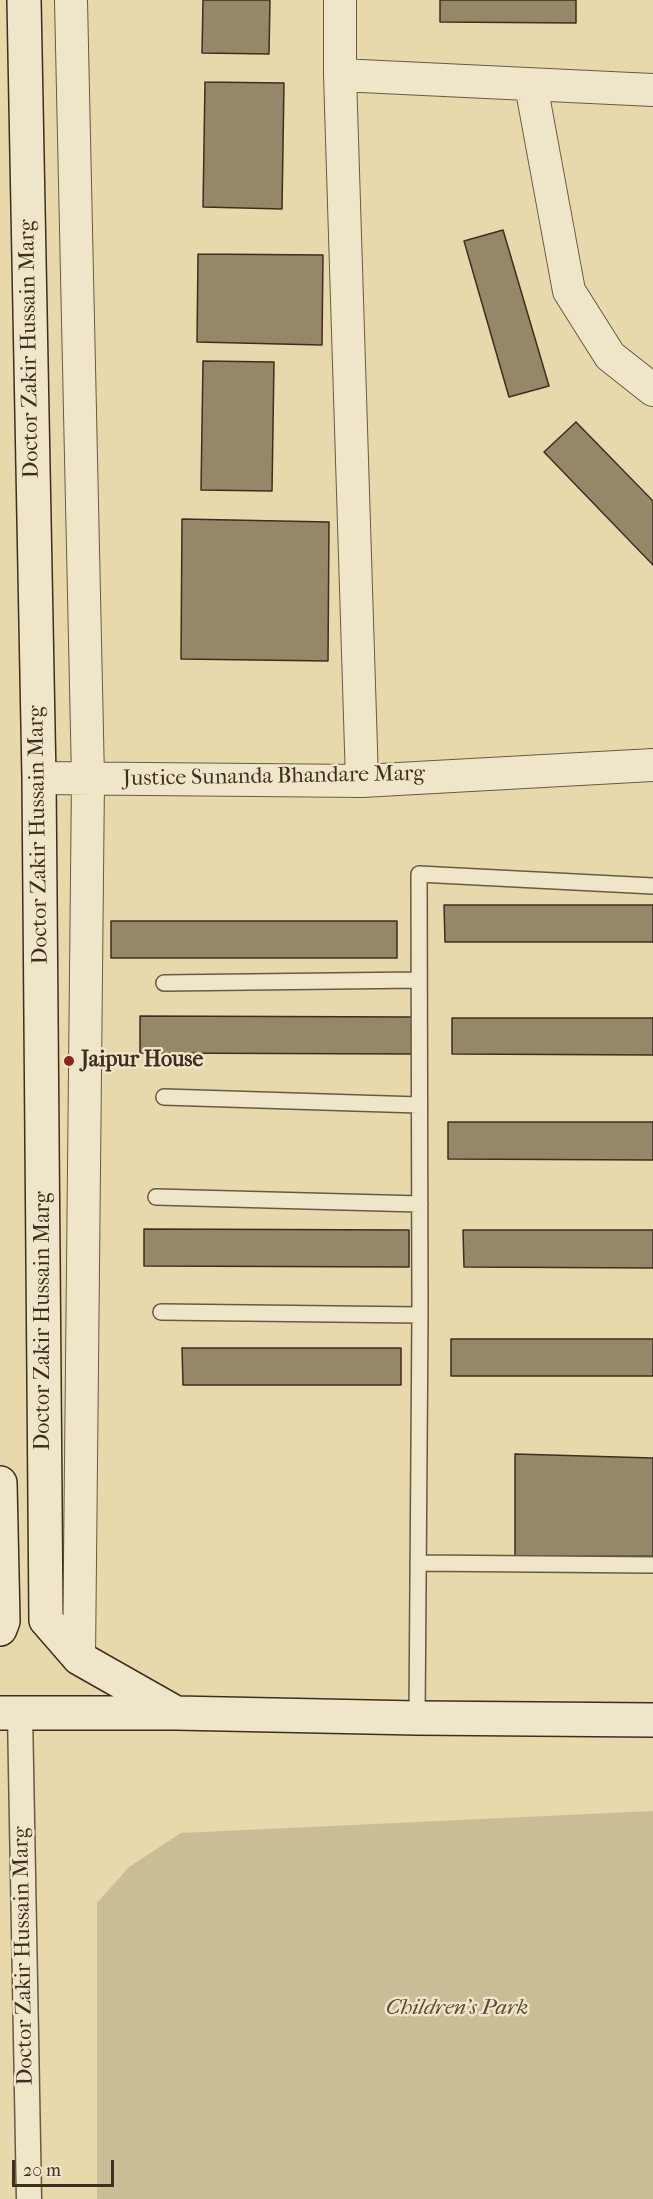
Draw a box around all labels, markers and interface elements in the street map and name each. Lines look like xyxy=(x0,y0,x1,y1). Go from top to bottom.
street label: Doctor Zakir Hussain Marg xyxy=(15,219,45,479)
street label: Doctor Zakir Hussain Marg xyxy=(24,705,54,965)
street label: Justice Sunanda Bhandare Marg xyxy=(123,761,425,793)
place label: Jaipur House xyxy=(81,1048,203,1074)
marker: Jaipur House xyxy=(62,1054,76,1068)
street label: Doctor Zakir Hussain Marg xyxy=(31,1192,57,1450)
street label: Doctor Zakir Hussain Marg xyxy=(9,1826,39,2086)
park label: Children's Park xyxy=(386,1996,528,2022)
scale bar xyxy=(15,2148,117,2186)
text: 20 m xyxy=(23,2160,61,2181)

